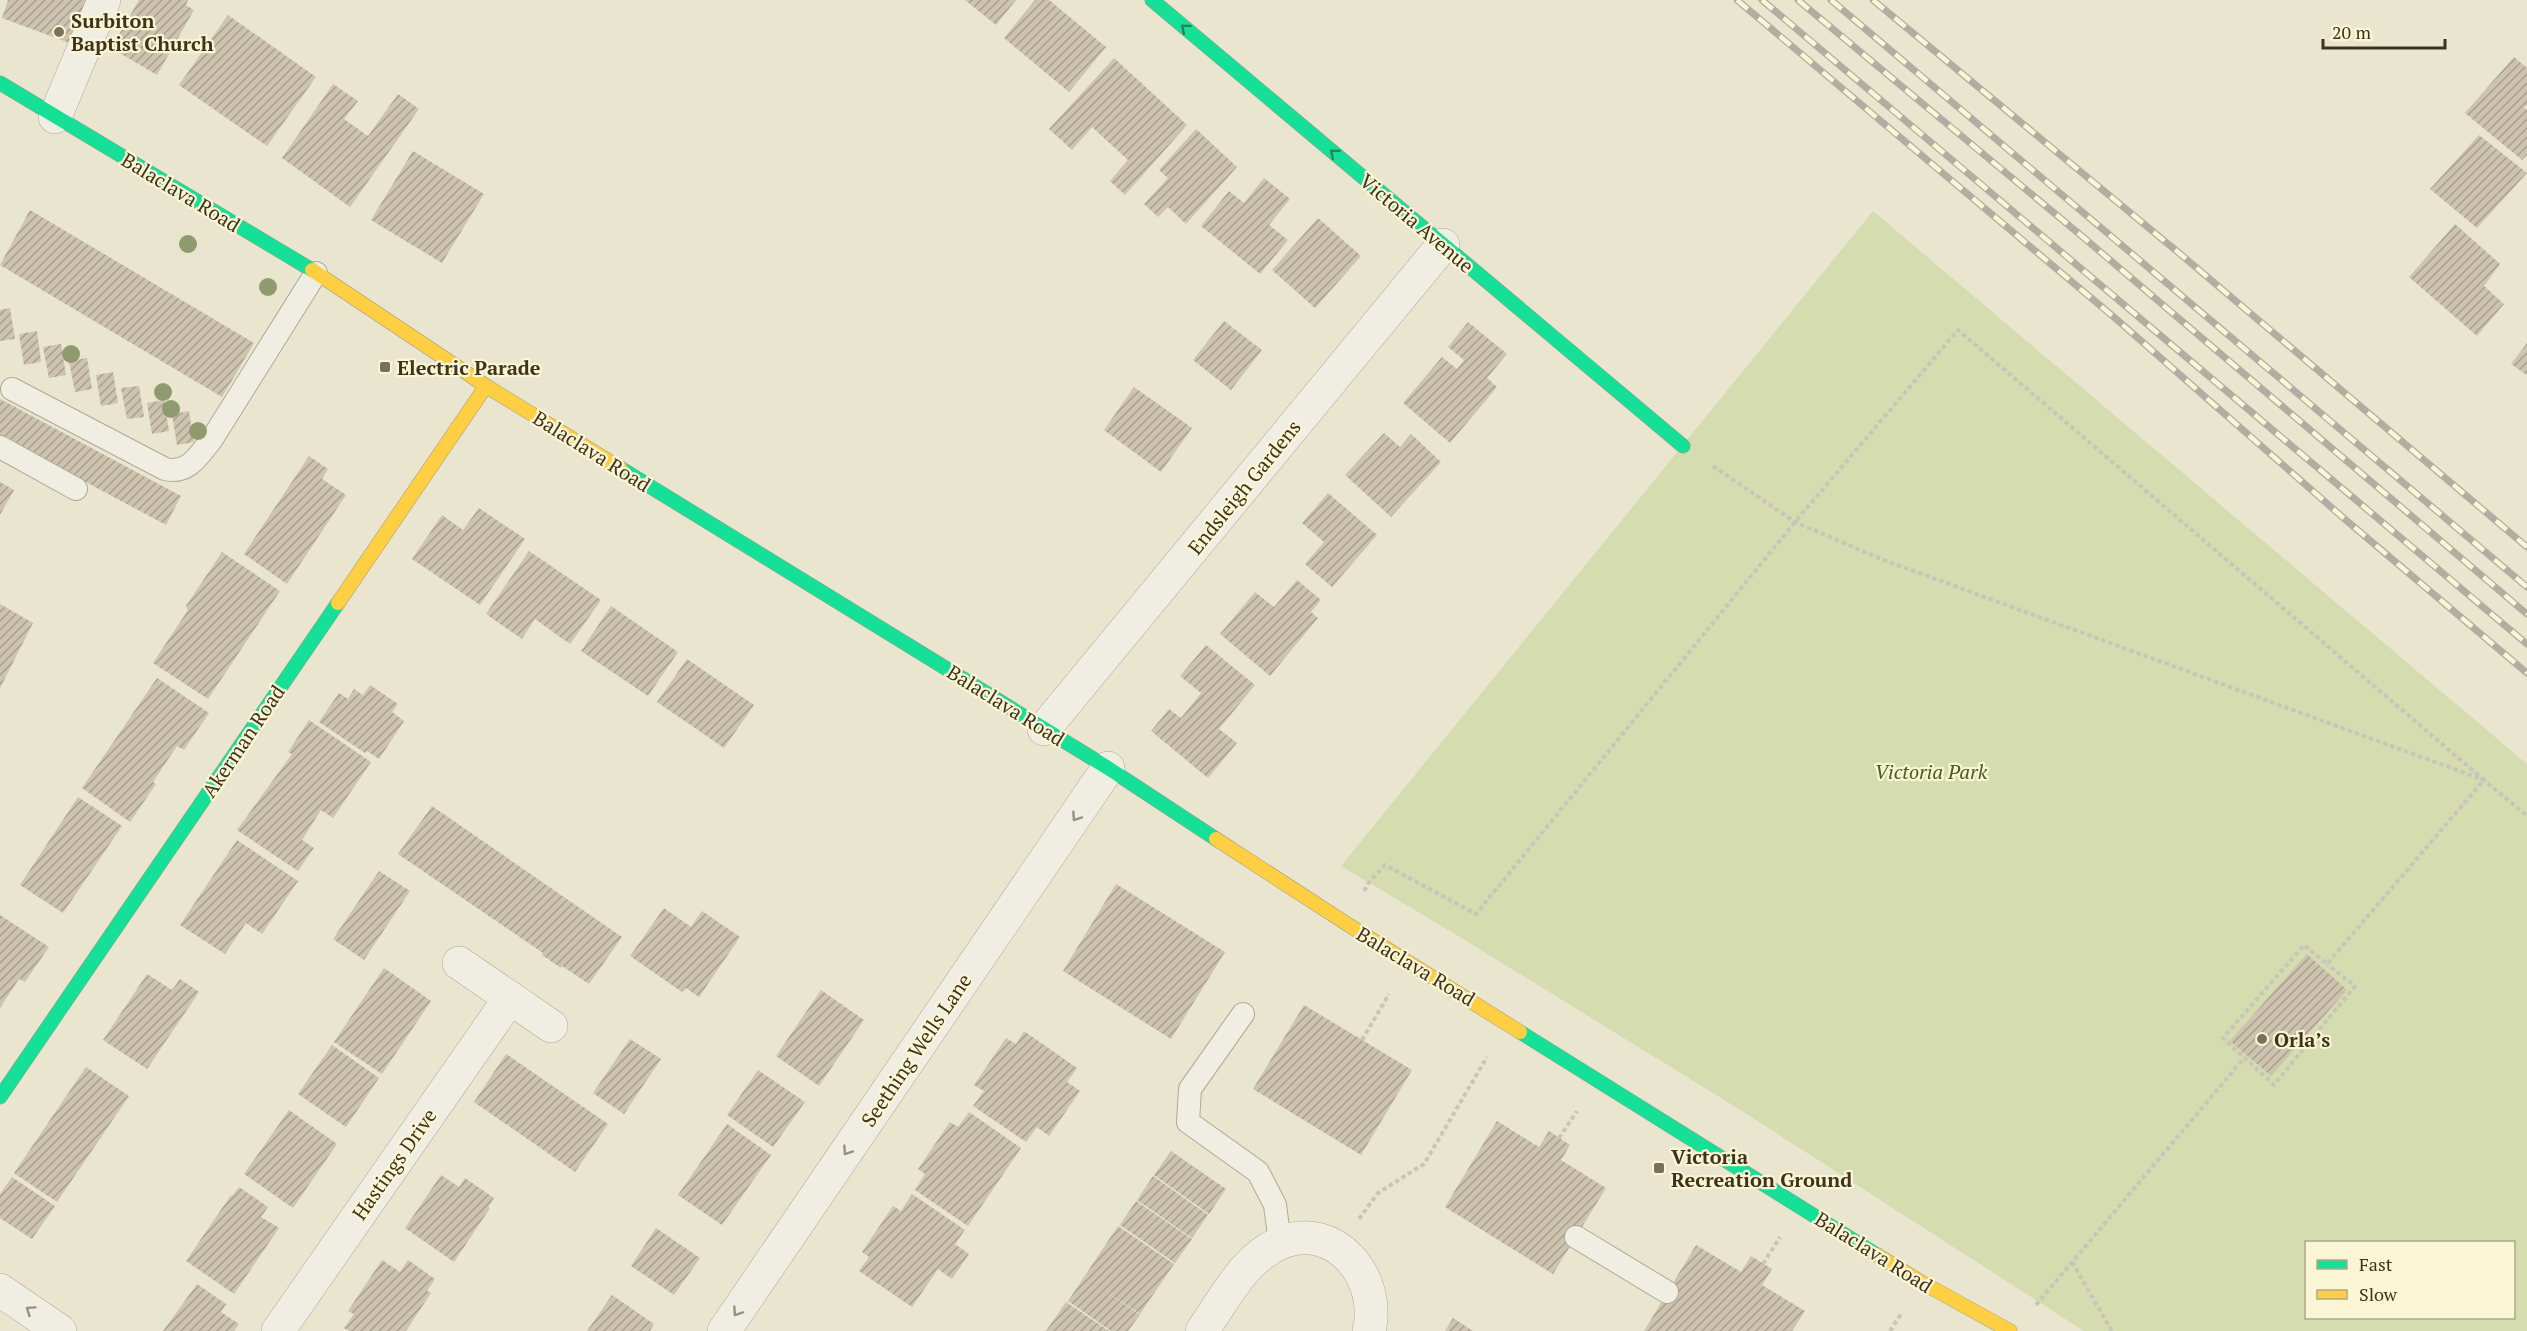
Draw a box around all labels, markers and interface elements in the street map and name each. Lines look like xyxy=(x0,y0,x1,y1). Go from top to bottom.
place label: Surbiton Baptist Church xyxy=(71,7,214,57)
scale bar xyxy=(2323,12,2444,50)
text: 20 m xyxy=(2332,20,2372,44)
one-way arrow xyxy=(1181,24,1192,35)
marker: Surbiton Baptist Church xyxy=(52,25,66,39)
street label: Balaclava Road xyxy=(117,146,245,238)
one-way arrow xyxy=(1330,150,1341,161)
street label: Victoria Avenue xyxy=(1354,167,1480,279)
place label: Electric Parade xyxy=(397,354,541,381)
marker: Electric Parade xyxy=(378,360,392,374)
street label: Balaclava Road xyxy=(528,404,656,498)
street label: Endsleigh Gardens xyxy=(1181,414,1307,560)
street label: Balaclava Road xyxy=(942,658,1070,752)
street label: Akerman Road xyxy=(195,679,291,803)
park label: Victoria Park xyxy=(1875,758,1988,785)
one-way arrow xyxy=(1072,811,1083,822)
street label: Balaclava Road xyxy=(1352,920,1480,1012)
street label: Seething Wells Lane xyxy=(855,968,977,1132)
place label: Orla’s xyxy=(2274,1026,2330,1053)
marker: Orla’s xyxy=(2255,1032,2269,1046)
street label: Hastings Drive xyxy=(346,1103,442,1225)
place label: Victoria Recreation Ground xyxy=(1671,1143,1852,1193)
one-way arrow xyxy=(843,1145,854,1156)
marker: Victoria Recreation Ground xyxy=(1652,1161,1666,1175)
street label: Balaclava Road xyxy=(1810,1205,1938,1299)
legend xyxy=(2305,1241,2515,1319)
text: Fast xyxy=(2359,1252,2393,1276)
text: Slow xyxy=(2359,1282,2398,1306)
one-way arrow xyxy=(733,1305,744,1316)
one-way arrow xyxy=(25,1307,36,1318)

